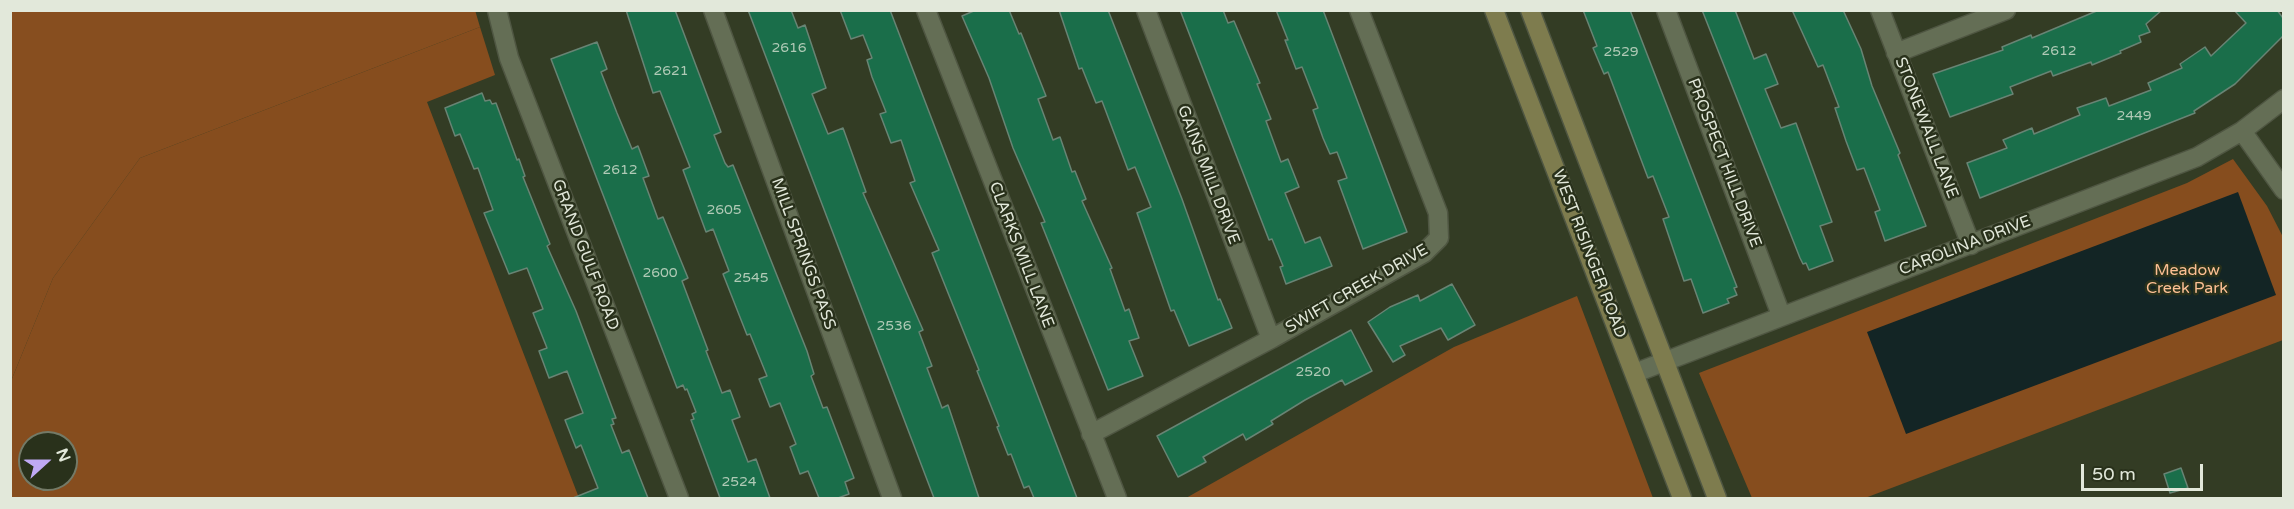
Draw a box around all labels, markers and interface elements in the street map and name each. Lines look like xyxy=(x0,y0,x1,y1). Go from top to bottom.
house number: 2616 xyxy=(771,40,807,56)
house number: 2612 xyxy=(2041,43,2077,59)
house number: 2529 xyxy=(1603,44,1639,60)
street label: STONEWALL LANE xyxy=(1890,55,1962,201)
house number: 2621 xyxy=(653,63,689,79)
street label: PROSPECT HILL DRIVE xyxy=(1683,76,1765,250)
street label: GAINS MILL DRIVE xyxy=(1173,103,1243,247)
house number: 2449 xyxy=(2116,108,2152,124)
house number: 2612 xyxy=(602,162,638,178)
street label: WEST RISINGER ROAD xyxy=(1548,167,1630,341)
street label: MILL SPRINGS PASS xyxy=(767,176,839,332)
street label: GRAND GULF ROAD xyxy=(547,177,623,333)
street label: CLARKS MILL LANE xyxy=(984,179,1058,331)
house number: 2605 xyxy=(706,202,742,218)
street label: CAROLINA DRIVE xyxy=(1896,212,2034,280)
street label: SWIFT CREEK DRIVE xyxy=(1282,240,1432,338)
park label: Meadow Creek Park xyxy=(2146,261,2228,299)
house number: 2600 xyxy=(642,265,678,281)
house number: 2545 xyxy=(733,270,769,286)
house number: 2536 xyxy=(876,318,912,334)
house number: 2520 xyxy=(1295,364,1331,380)
north arrow xyxy=(18,431,78,491)
text: N xyxy=(51,446,75,465)
scale bar xyxy=(2084,452,2206,490)
text: 50 m xyxy=(2092,463,2136,485)
house number: 2524 xyxy=(721,474,757,490)

